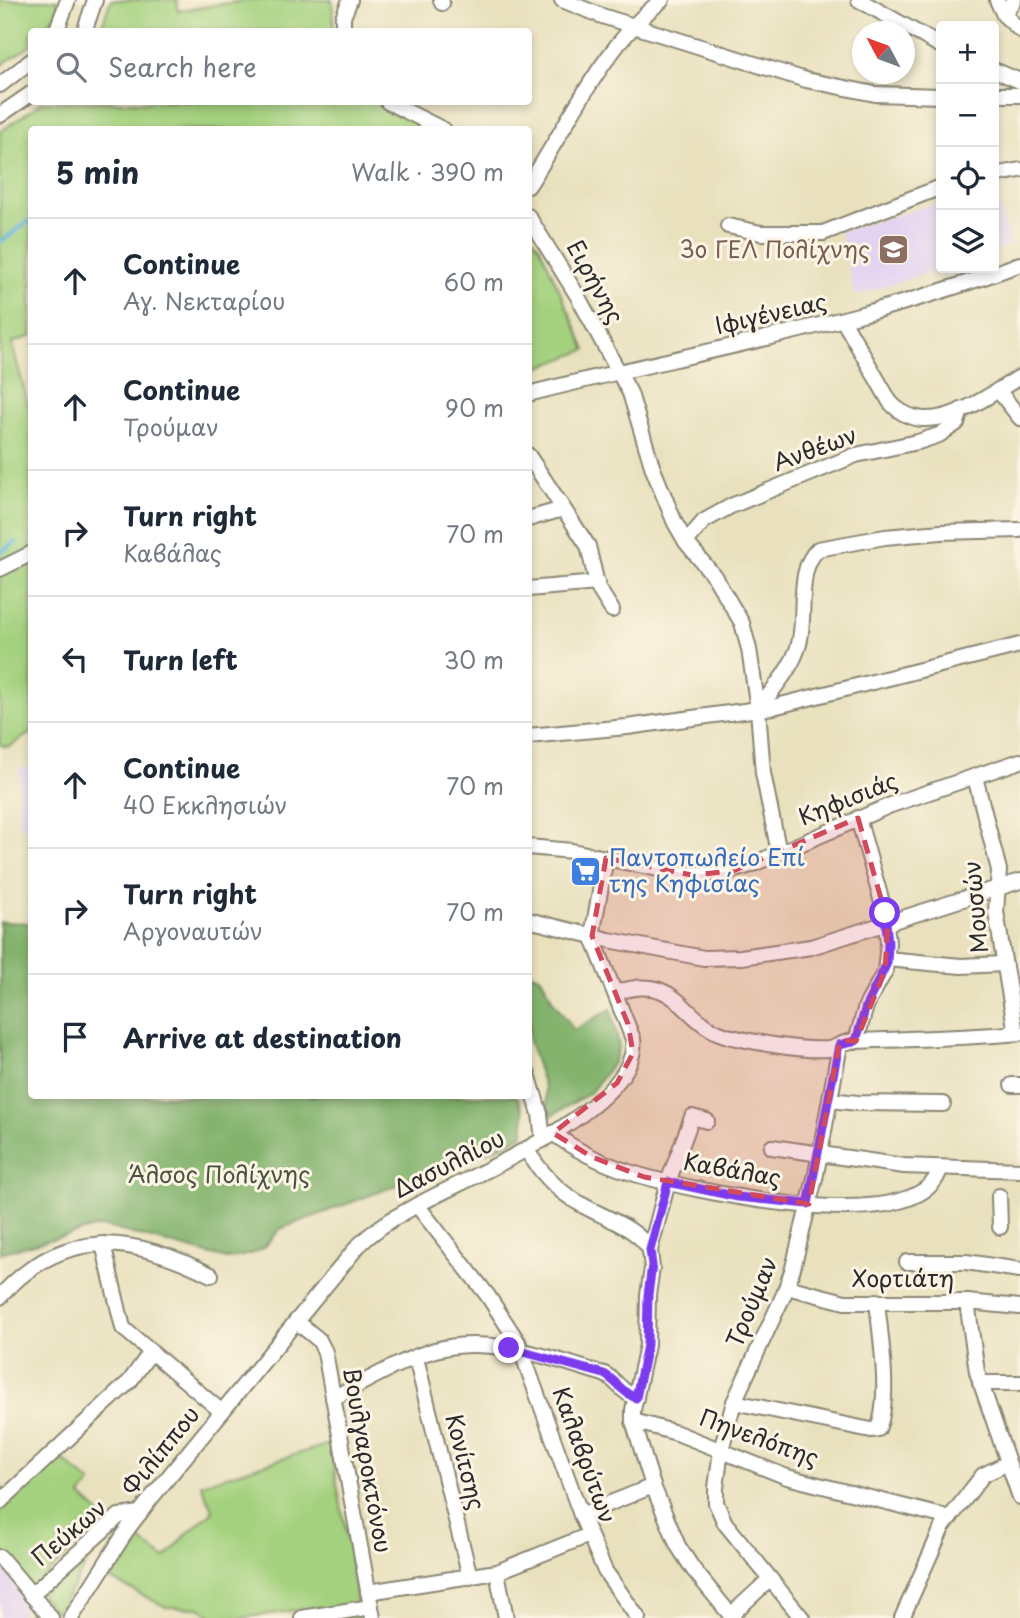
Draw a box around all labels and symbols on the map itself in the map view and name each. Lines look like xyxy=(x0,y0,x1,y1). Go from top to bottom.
north arrow xyxy=(852,21,915,84)
place label: 3o ΓΕΛ Πολίχνης xyxy=(679,231,870,266)
street label: Ειρήνης xyxy=(559,233,634,330)
school or university icon: 3o ΓΕΛ Πολίχνης xyxy=(876,233,910,267)
street label: Ιφιγένειας xyxy=(711,283,830,342)
street label: Ανθέων xyxy=(767,416,862,479)
street label: Κηφισιάς xyxy=(793,762,902,833)
place label: Παντοπωλείο Επί της Κηφισίας xyxy=(609,839,805,900)
supermarket icon: Παντοπωλείο Επί της Κηφισίας xyxy=(569,854,603,888)
street label: Μουσών xyxy=(953,860,996,955)
route start xyxy=(869,897,900,928)
street label: Δασυλλίου xyxy=(387,1120,510,1206)
street label: Καβάλας xyxy=(681,1143,784,1194)
park label: Άλσος Πολίχνης xyxy=(128,1156,310,1191)
street label: Τρούμαν xyxy=(716,1250,785,1352)
street label: Χορτιάτη xyxy=(852,1260,954,1295)
route end xyxy=(493,1332,524,1363)
street label: Βουλγαροκτόνου xyxy=(335,1364,402,1555)
street label: Καλαβρύτων xyxy=(545,1381,626,1528)
street label: Φιλίππου xyxy=(113,1397,207,1503)
street label: Πηνελόπης xyxy=(695,1399,824,1474)
street label: Κονίτσης xyxy=(438,1410,495,1513)
street label: Πεύκων xyxy=(23,1490,113,1574)

